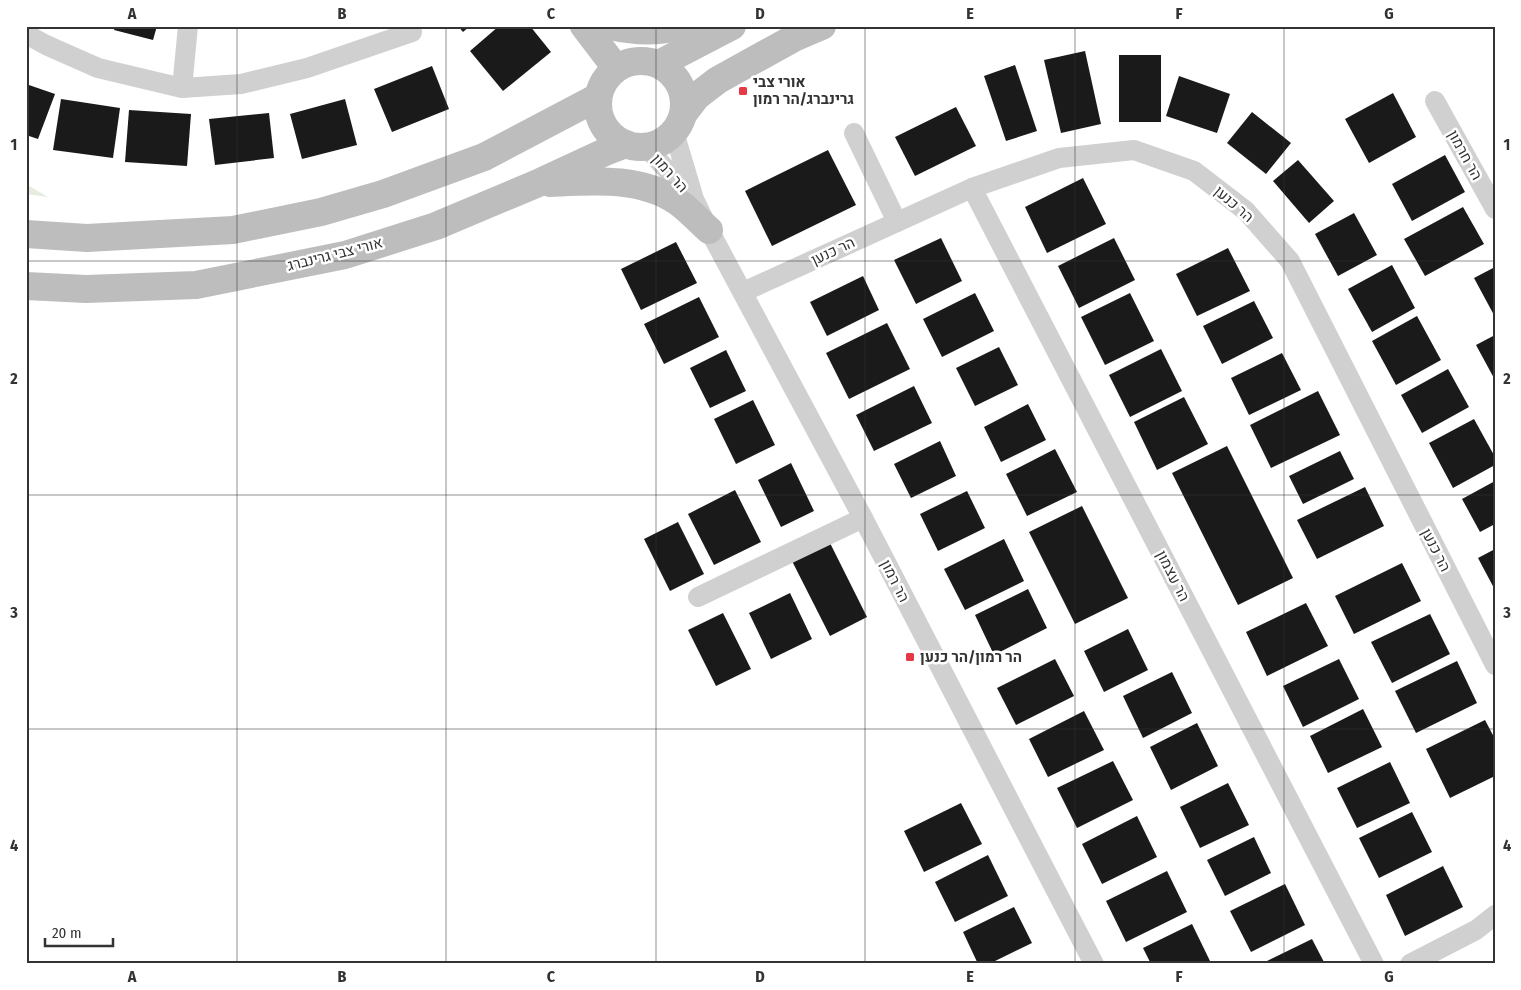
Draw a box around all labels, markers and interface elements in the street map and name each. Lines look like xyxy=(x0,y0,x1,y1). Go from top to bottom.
text: A xyxy=(127,4,137,23)
text: B xyxy=(338,4,347,23)
text: C xyxy=(547,4,556,23)
text: D xyxy=(755,4,765,23)
text: E xyxy=(966,4,974,23)
text: F xyxy=(1175,4,1183,23)
text: G xyxy=(1384,4,1394,23)
place label: אורי צבי גרינברג/הר רמון xyxy=(753,73,854,108)
marker: אורי צבי גרינברג/הר רמון xyxy=(737,85,749,97)
street label: הר חרמון xyxy=(1444,127,1486,183)
text: 1 xyxy=(11,135,17,154)
text: 1 xyxy=(1504,135,1510,154)
street label: הר רמון xyxy=(648,150,692,196)
street label: הר כנען xyxy=(1211,182,1257,226)
street label: אורי צבי גרינברג xyxy=(285,233,385,275)
street label: הר כנען xyxy=(808,233,858,269)
text: 2 xyxy=(9,369,18,388)
text: 2 xyxy=(1502,369,1511,388)
street label: הר כנען xyxy=(1417,525,1455,575)
street label: הר עצמון xyxy=(1153,547,1193,605)
street label: הר רמון xyxy=(877,557,913,605)
text: 3 xyxy=(9,603,18,622)
text: 3 xyxy=(1502,603,1511,622)
place label: הר רמון/הר כנען xyxy=(920,648,1022,666)
marker: הר רמון/הר כנען xyxy=(904,651,916,663)
text: 4 xyxy=(10,836,18,855)
text: 4 xyxy=(1503,836,1511,855)
scale bar xyxy=(45,915,112,947)
text: 20 m xyxy=(52,924,82,942)
text: A xyxy=(127,967,137,986)
text: B xyxy=(338,967,347,986)
text: C xyxy=(547,967,556,986)
text: D xyxy=(755,967,765,986)
text: E xyxy=(966,967,974,986)
text: F xyxy=(1175,967,1183,986)
text: G xyxy=(1384,967,1394,986)

